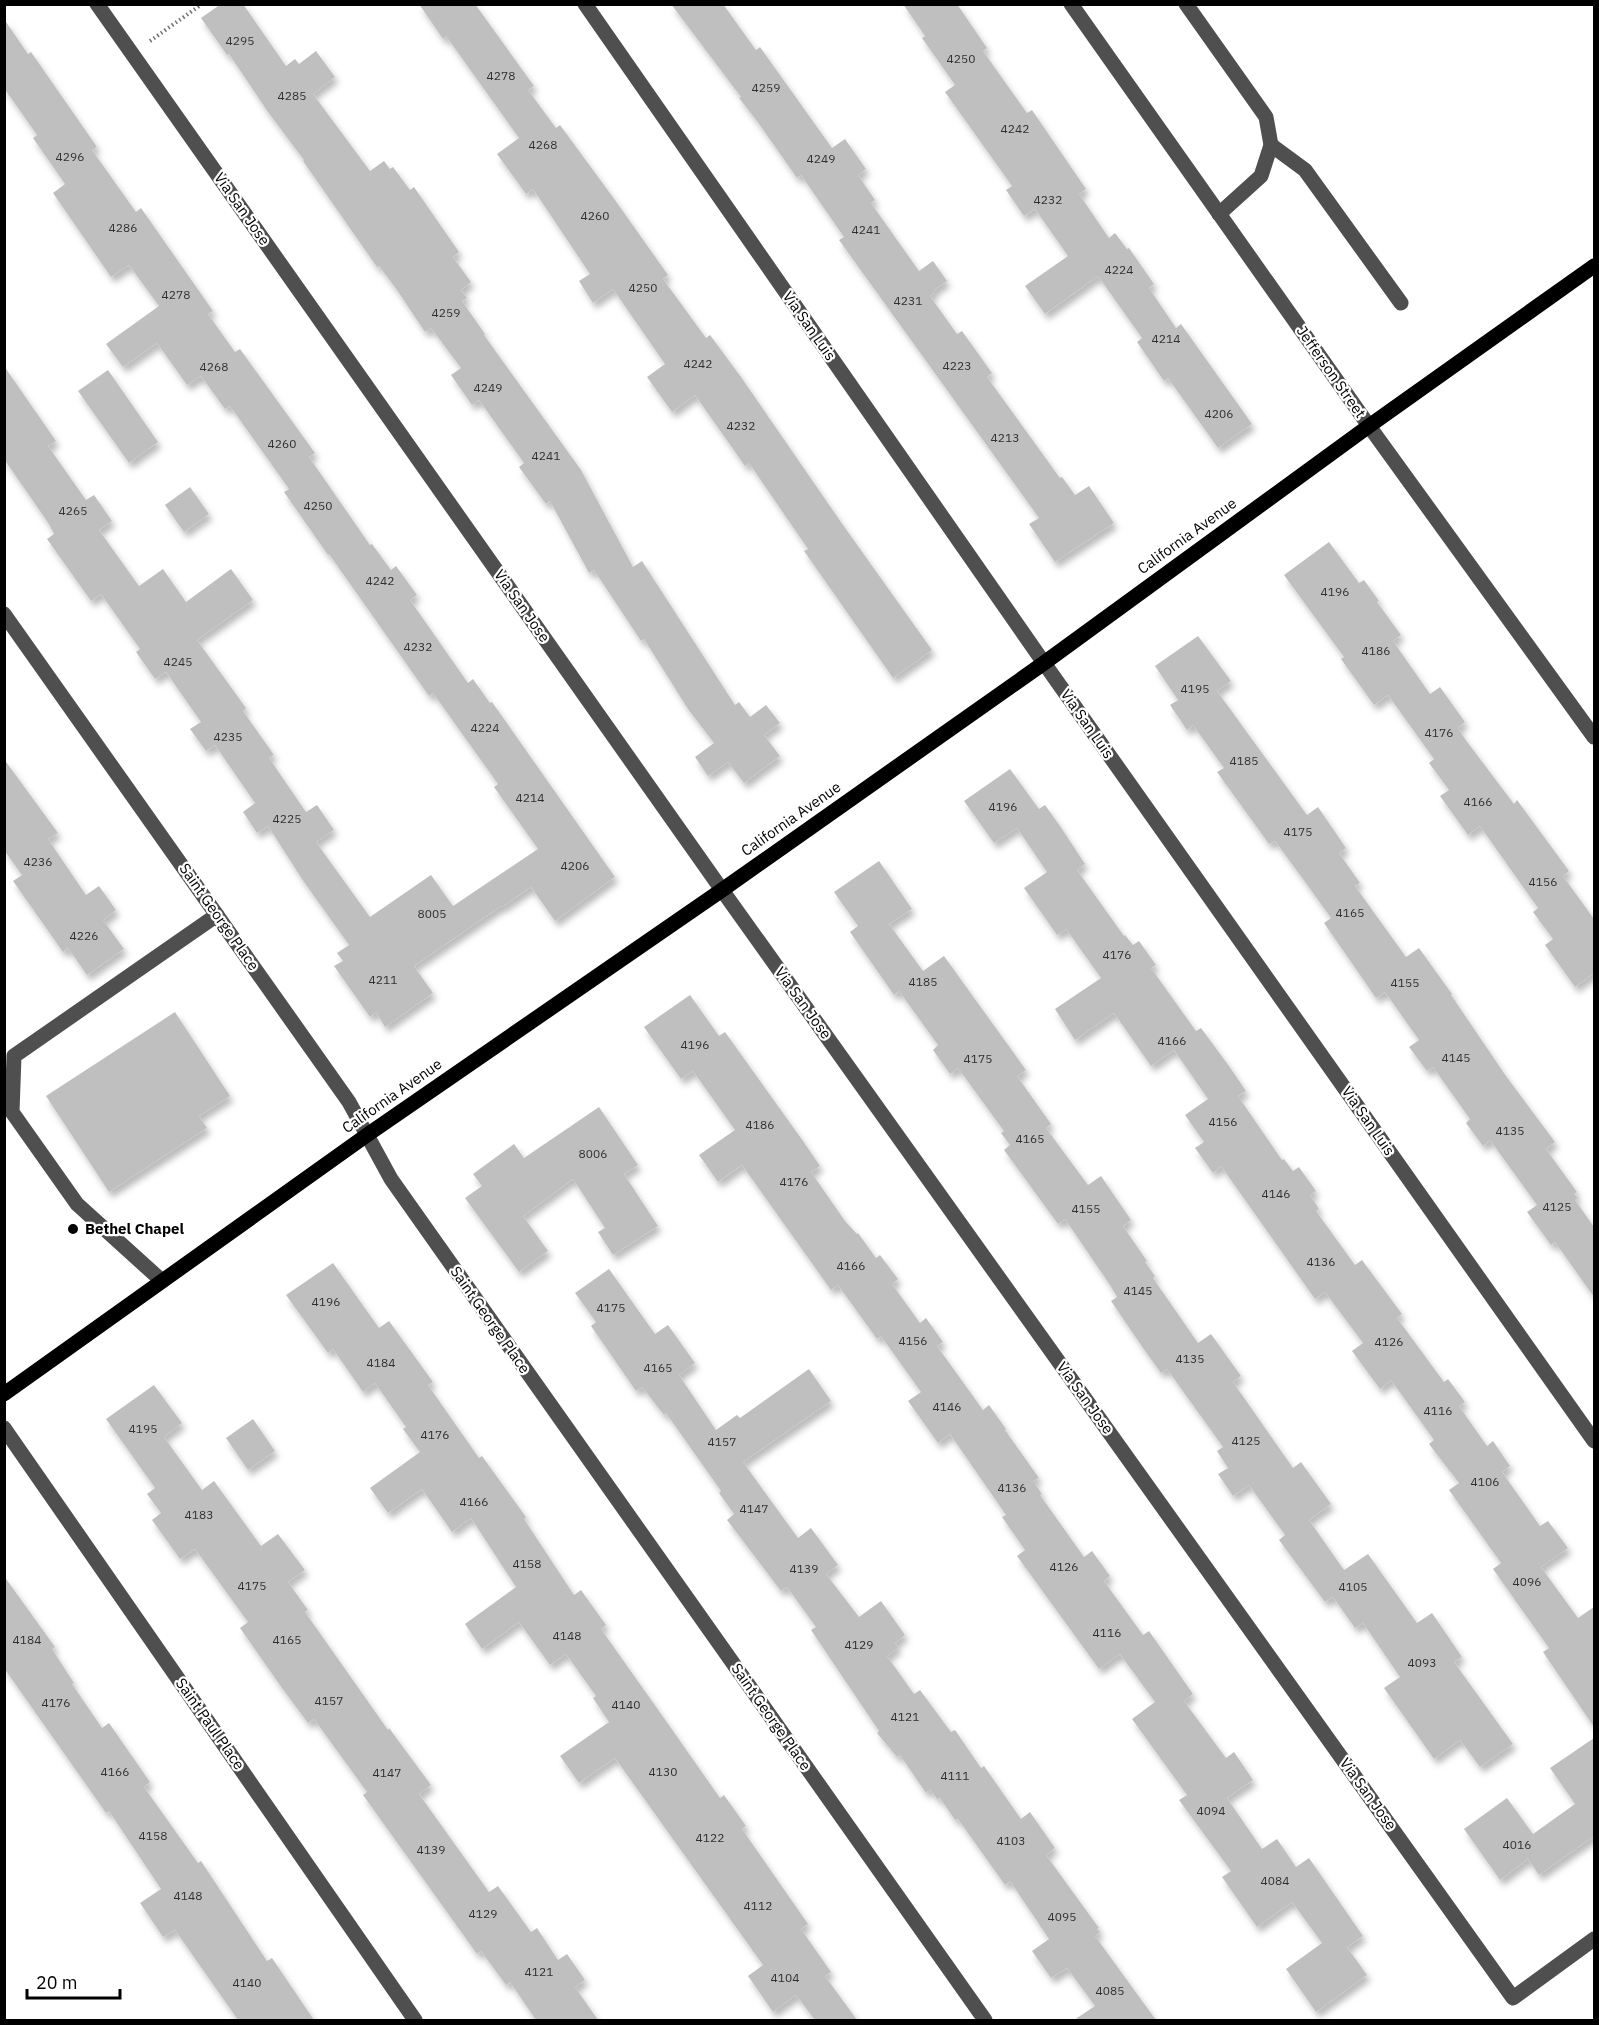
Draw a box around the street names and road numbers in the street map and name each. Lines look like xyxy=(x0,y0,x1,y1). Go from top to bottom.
street label: Via San Jose xyxy=(210,169,275,249)
street label: Via San Luis xyxy=(779,287,840,364)
street label: Jefferson Street xyxy=(1293,322,1370,421)
street label: California Avenue xyxy=(1133,493,1240,578)
street label: Via San Jose xyxy=(490,566,555,646)
street label: Via San Luis xyxy=(1057,685,1118,762)
street label: California Avenue xyxy=(737,777,844,860)
street label: Saint George Place xyxy=(175,859,263,974)
street label: Via San Jose xyxy=(771,963,836,1043)
street label: California Avenue xyxy=(338,1054,445,1137)
street label: Via San Luis xyxy=(1338,1082,1399,1159)
street label: Saint George Place xyxy=(446,1262,534,1377)
street label: Via San Jose xyxy=(1053,1358,1118,1438)
street label: Saint George Place xyxy=(727,1659,815,1774)
street label: Saint Paul Place xyxy=(172,1674,249,1773)
street label: Via San Jose xyxy=(1336,1754,1401,1834)

